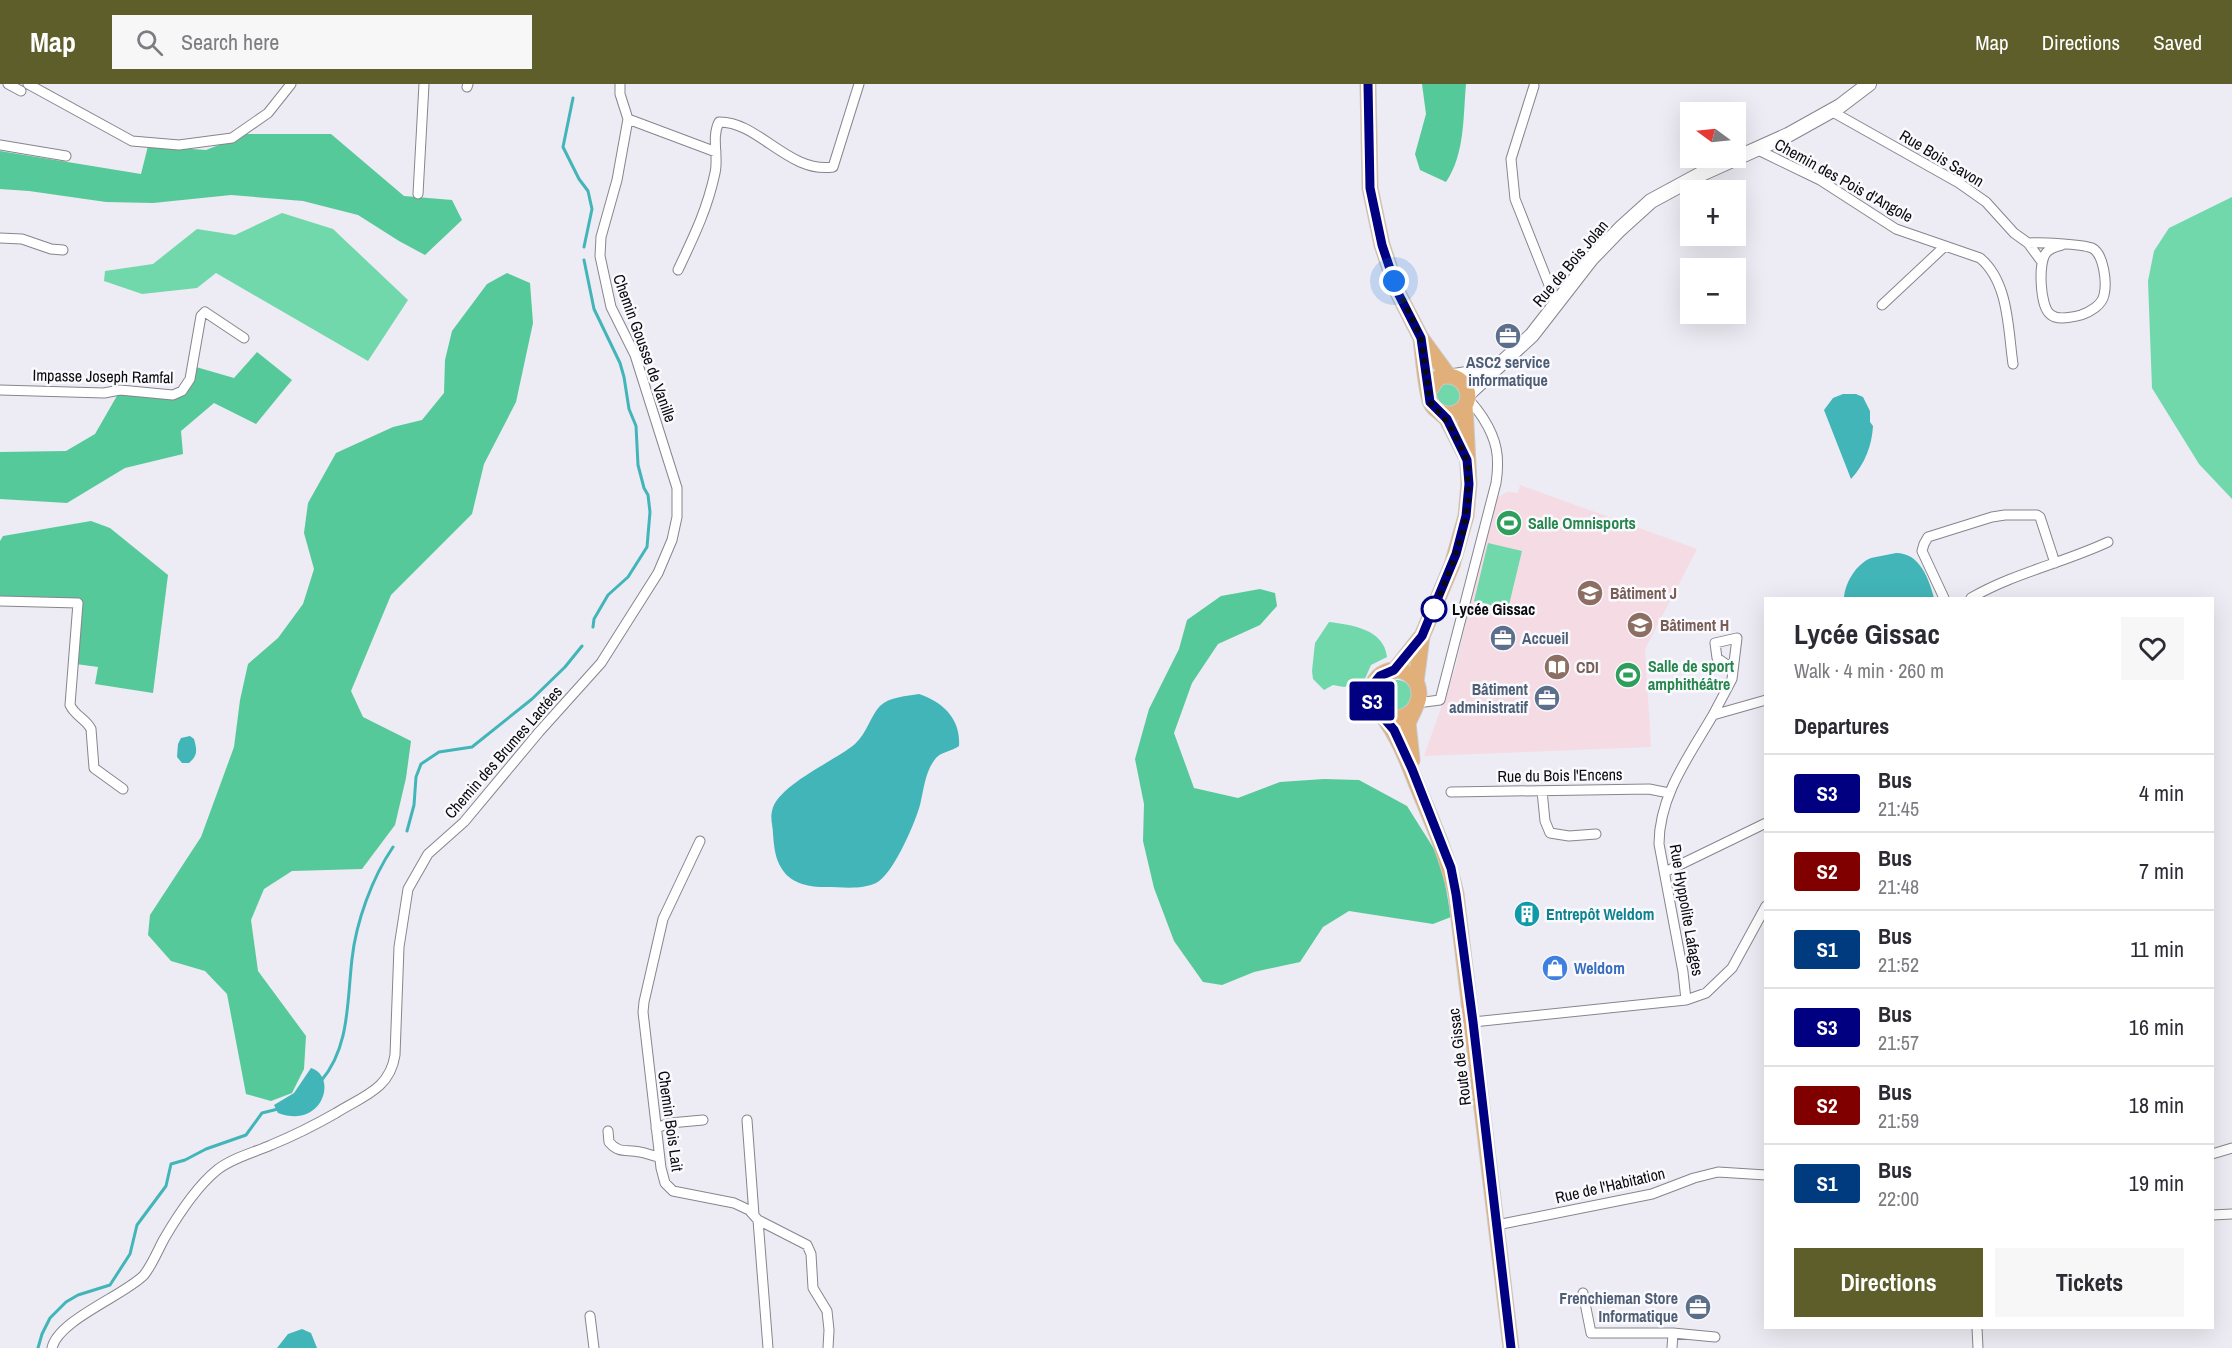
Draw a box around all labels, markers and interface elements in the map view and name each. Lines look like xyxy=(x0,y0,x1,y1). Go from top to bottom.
search box xyxy=(112,15,532,69)
text: Map xyxy=(30,23,76,61)
icon: search xyxy=(133,26,166,59)
text: Search here xyxy=(181,27,279,57)
text: Map xyxy=(1975,28,2009,57)
text: Directions xyxy=(2042,28,2120,57)
text: Saved xyxy=(2153,28,2202,57)
north arrow xyxy=(1680,102,1746,168)
map controls xyxy=(1680,102,1746,324)
street label: Rue Bois Savon xyxy=(1896,124,1988,192)
street label: Chemin des Pois d'Angole xyxy=(1771,133,1917,227)
button: + xyxy=(1680,180,1746,246)
street label: Rue de Bois Jolan xyxy=(1527,215,1613,311)
button: − xyxy=(1680,258,1746,324)
your location xyxy=(1379,266,1409,296)
street label: Chemin Gousse de Vanille xyxy=(608,271,682,425)
office icon: ASC2 service informatique xyxy=(1493,321,1523,351)
place label: ASC2 service informatique xyxy=(1466,351,1550,391)
street label: Impasse Joseph Ramfal xyxy=(32,364,174,388)
sports icon: Salle Omnisports xyxy=(1494,508,1524,538)
place label: Salle Omnisports xyxy=(1528,512,1636,534)
school or university icon: Bâtiment J xyxy=(1575,578,1605,608)
place label: Bâtiment J xyxy=(1610,582,1677,604)
marker: Lycée Gissac xyxy=(1421,596,1447,622)
place label: Lycée Gissac xyxy=(1452,598,1535,620)
school or university icon: Bâtiment H xyxy=(1625,610,1655,640)
place label: Bâtiment H xyxy=(1660,614,1729,636)
text: Lycée Gissac xyxy=(1794,615,1940,653)
button: heart xyxy=(2121,617,2184,680)
office icon: Accueil xyxy=(1488,623,1518,653)
place label: Accueil xyxy=(1522,627,1569,649)
library icon: CDI xyxy=(1542,652,1572,682)
place label: Salle de sport amphithéâtre xyxy=(1648,655,1735,695)
place label: CDI xyxy=(1576,656,1599,678)
text: Walk · 4 min · 260 m xyxy=(1794,657,1944,684)
sports icon: Salle de sport amphithéâtre xyxy=(1613,660,1643,690)
place label: Bâtiment administratif xyxy=(1449,678,1529,718)
street label: Chemin des Brumes Lactées xyxy=(439,681,567,823)
line badge: S3 xyxy=(1345,682,1399,720)
office icon: Bâtiment administratif xyxy=(1532,683,1562,713)
text: S3 xyxy=(1361,687,1383,716)
text: Departures xyxy=(1794,711,1889,741)
street label: Rue du Bois l'Encens xyxy=(1497,763,1623,787)
text: Bus xyxy=(1878,765,1912,795)
text: 4 min xyxy=(2139,778,2184,808)
text: S3 xyxy=(1816,779,1838,808)
text: 21:45 xyxy=(1878,795,1919,822)
street label: Rue Hyppolite Lafages xyxy=(1665,842,1709,978)
text: Bus xyxy=(1878,843,1912,873)
text: 7 min xyxy=(2139,856,2184,886)
text: S2 xyxy=(1816,857,1838,886)
text: 21:48 xyxy=(1878,873,1919,900)
building icon: Entrepôt Weldom xyxy=(1512,899,1542,929)
place label: Entrepôt Weldom xyxy=(1546,903,1654,925)
text: Bus xyxy=(1878,921,1912,951)
text: 11 min xyxy=(2130,934,2184,964)
text: S1 xyxy=(1816,935,1838,964)
text: 21:52 xyxy=(1878,951,1919,978)
shop icon: Weldom xyxy=(1540,953,1570,983)
place label: Weldom xyxy=(1574,957,1625,979)
text: Bus xyxy=(1878,999,1912,1029)
street label: Route de Gissac xyxy=(1442,1007,1476,1107)
text: 16 min xyxy=(2129,1012,2184,1042)
text: S3 xyxy=(1816,1013,1838,1042)
text: 21:57 xyxy=(1878,1029,1919,1056)
street label: Chemin Bois Lait xyxy=(653,1069,689,1173)
text: Bus xyxy=(1878,1077,1912,1107)
text: 18 min xyxy=(2129,1090,2184,1120)
text: S2 xyxy=(1816,1091,1838,1120)
text: 21:59 xyxy=(1878,1107,1919,1134)
text: Bus xyxy=(1878,1155,1912,1185)
street label: Rue de l'Habitation xyxy=(1553,1162,1667,1208)
text: 19 min xyxy=(2129,1168,2184,1198)
text: S1 xyxy=(1816,1169,1838,1198)
text: 22:00 xyxy=(1878,1185,1919,1212)
button: Directions xyxy=(1794,1248,1983,1317)
button: Tickets xyxy=(1995,1248,2184,1317)
place label: Frenchieman Store Informatique xyxy=(1559,1287,1678,1327)
office icon: Frenchieman Store Informatique xyxy=(1683,1292,1713,1322)

